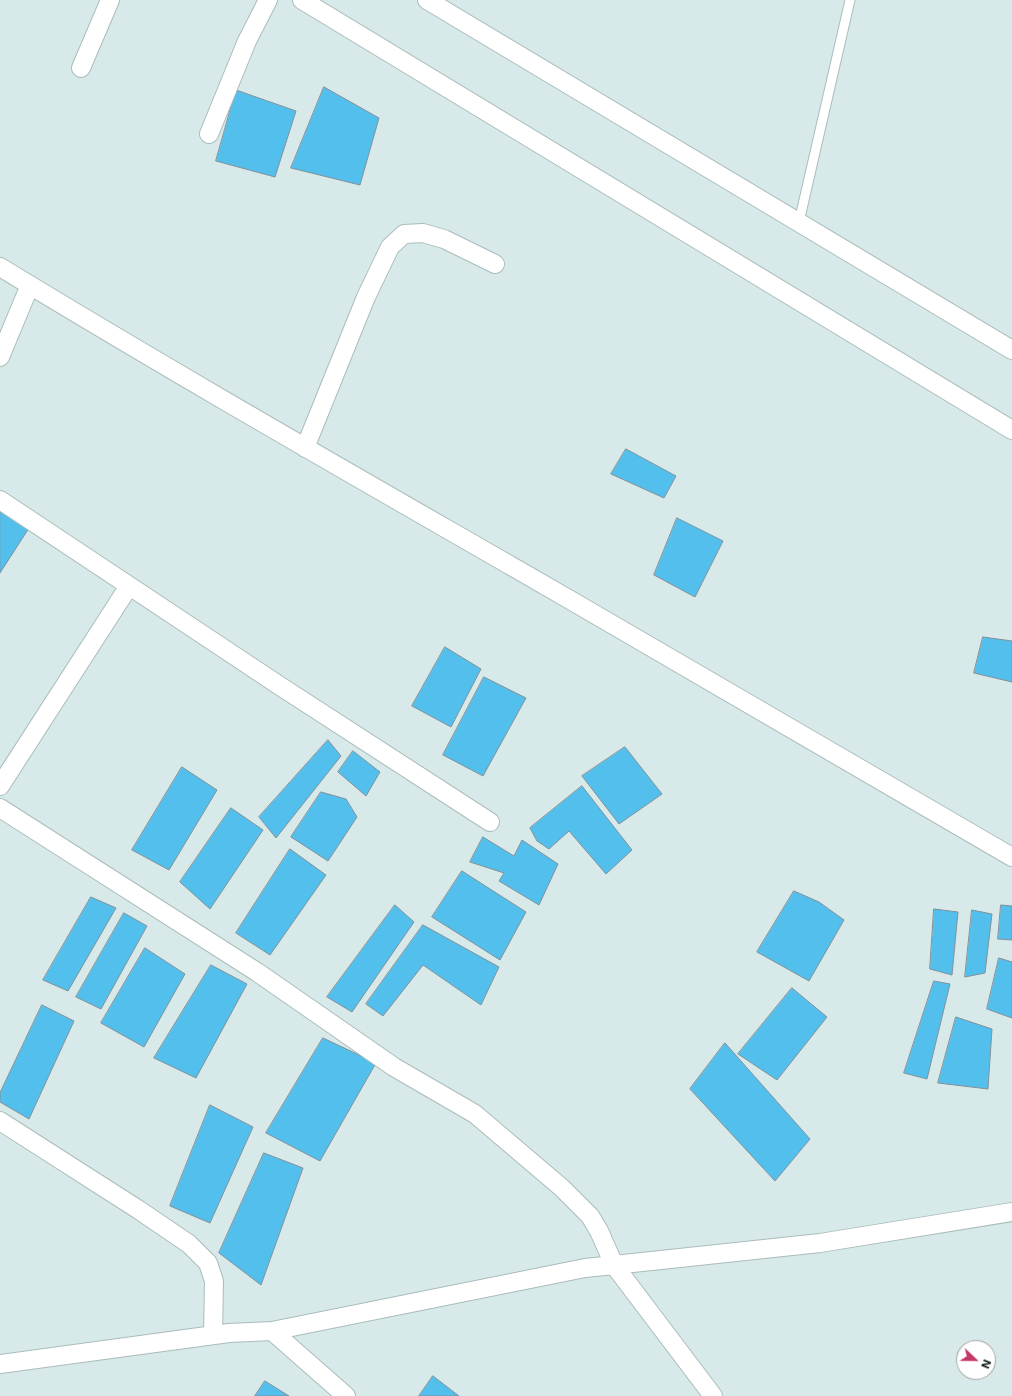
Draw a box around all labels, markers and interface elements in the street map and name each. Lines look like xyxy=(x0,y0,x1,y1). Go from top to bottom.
north arrow xyxy=(956,1340,996,1380)
text: N xyxy=(978,1358,994,1371)

